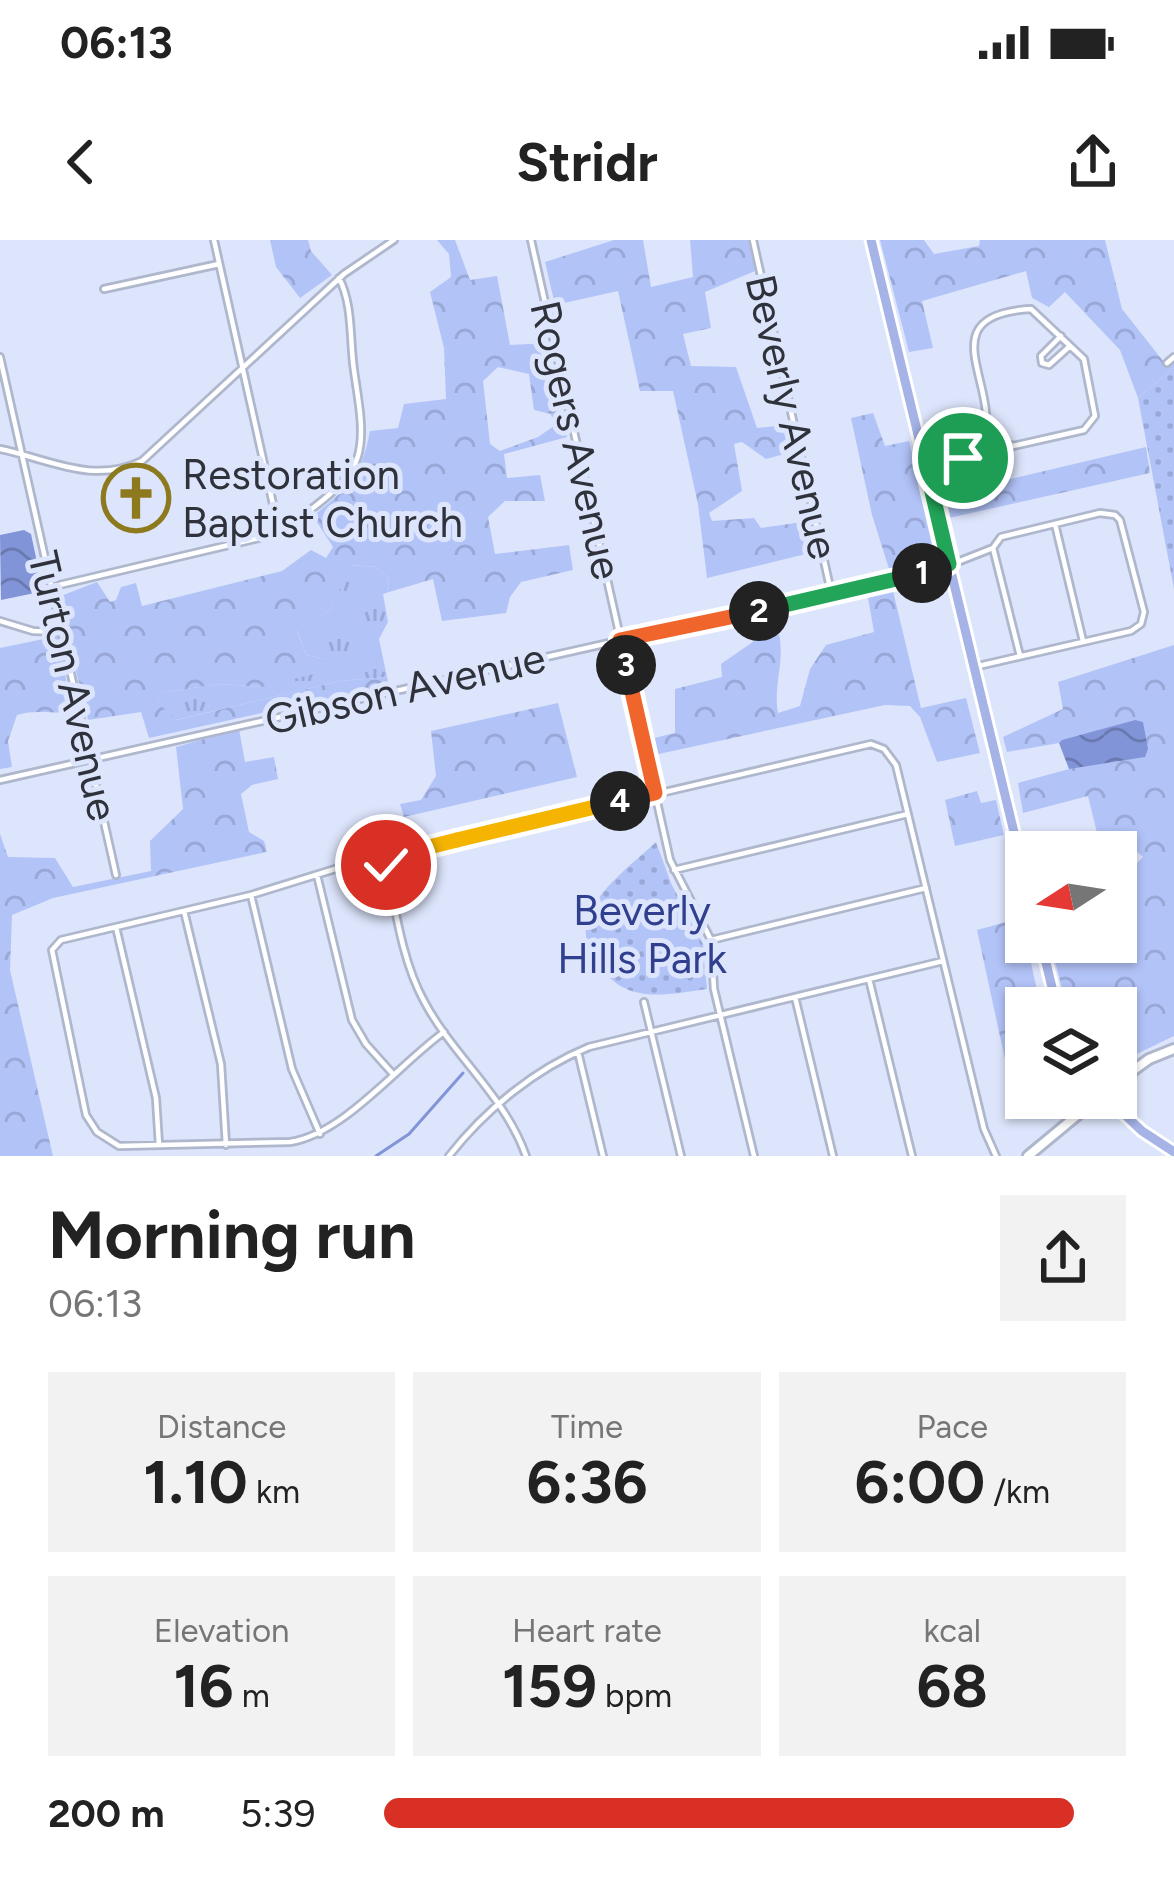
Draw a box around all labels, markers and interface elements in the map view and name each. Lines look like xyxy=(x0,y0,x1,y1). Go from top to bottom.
text: 06:13 xyxy=(60,15,173,69)
icon: back xyxy=(48,129,114,195)
icon: share xyxy=(1060,129,1126,195)
text: Stridr xyxy=(516,130,658,195)
street label: Beverly Avenue xyxy=(735,270,849,564)
street label: Rogers Avenue xyxy=(519,296,633,584)
pin xyxy=(912,407,1014,509)
icon: arrive xyxy=(930,425,996,491)
place label: Restoration Baptist Church xyxy=(182,449,463,548)
church icon: Restoration Baptist Church xyxy=(101,463,171,533)
pin: 1 xyxy=(892,543,952,603)
street label: Turton Avenue xyxy=(17,546,129,826)
text: 1 xyxy=(915,553,929,592)
pin: 2 xyxy=(729,581,789,641)
text: 2 xyxy=(749,591,769,630)
street label: Gibson Avenue xyxy=(260,632,550,746)
pin: 3 xyxy=(596,635,656,695)
text: 3 xyxy=(617,645,635,684)
pin: 4 xyxy=(590,771,650,831)
text: 4 xyxy=(610,781,630,820)
pin xyxy=(335,814,437,916)
north arrow xyxy=(1005,831,1137,963)
map controls xyxy=(1005,831,1137,1119)
icon: check xyxy=(353,832,419,898)
park label: Beverly Hills Park xyxy=(557,885,727,984)
button: layers xyxy=(1005,987,1137,1119)
text: Morning run xyxy=(48,1195,416,1275)
button: share xyxy=(1000,1195,1126,1321)
text: 06:13 xyxy=(48,1280,142,1327)
text: Distance xyxy=(157,1407,286,1446)
text: Time xyxy=(551,1407,623,1446)
text: Pace xyxy=(917,1407,988,1446)
text: 1.10 xyxy=(143,1446,248,1518)
text: 6:36 xyxy=(526,1446,648,1518)
text: 6:00 xyxy=(854,1446,985,1518)
text: km xyxy=(248,1472,300,1511)
text: /km xyxy=(985,1472,1050,1511)
text: Elevation xyxy=(154,1611,290,1650)
text: Heart rate xyxy=(512,1611,662,1650)
text: kcal xyxy=(924,1611,981,1650)
text: 16 xyxy=(173,1650,234,1722)
text: 159 xyxy=(502,1650,597,1722)
text: 68 xyxy=(917,1650,988,1722)
text: m xyxy=(234,1676,270,1715)
text: bpm xyxy=(597,1676,672,1715)
text: 200 m xyxy=(48,1790,164,1837)
text: 5:39 xyxy=(240,1790,316,1837)

